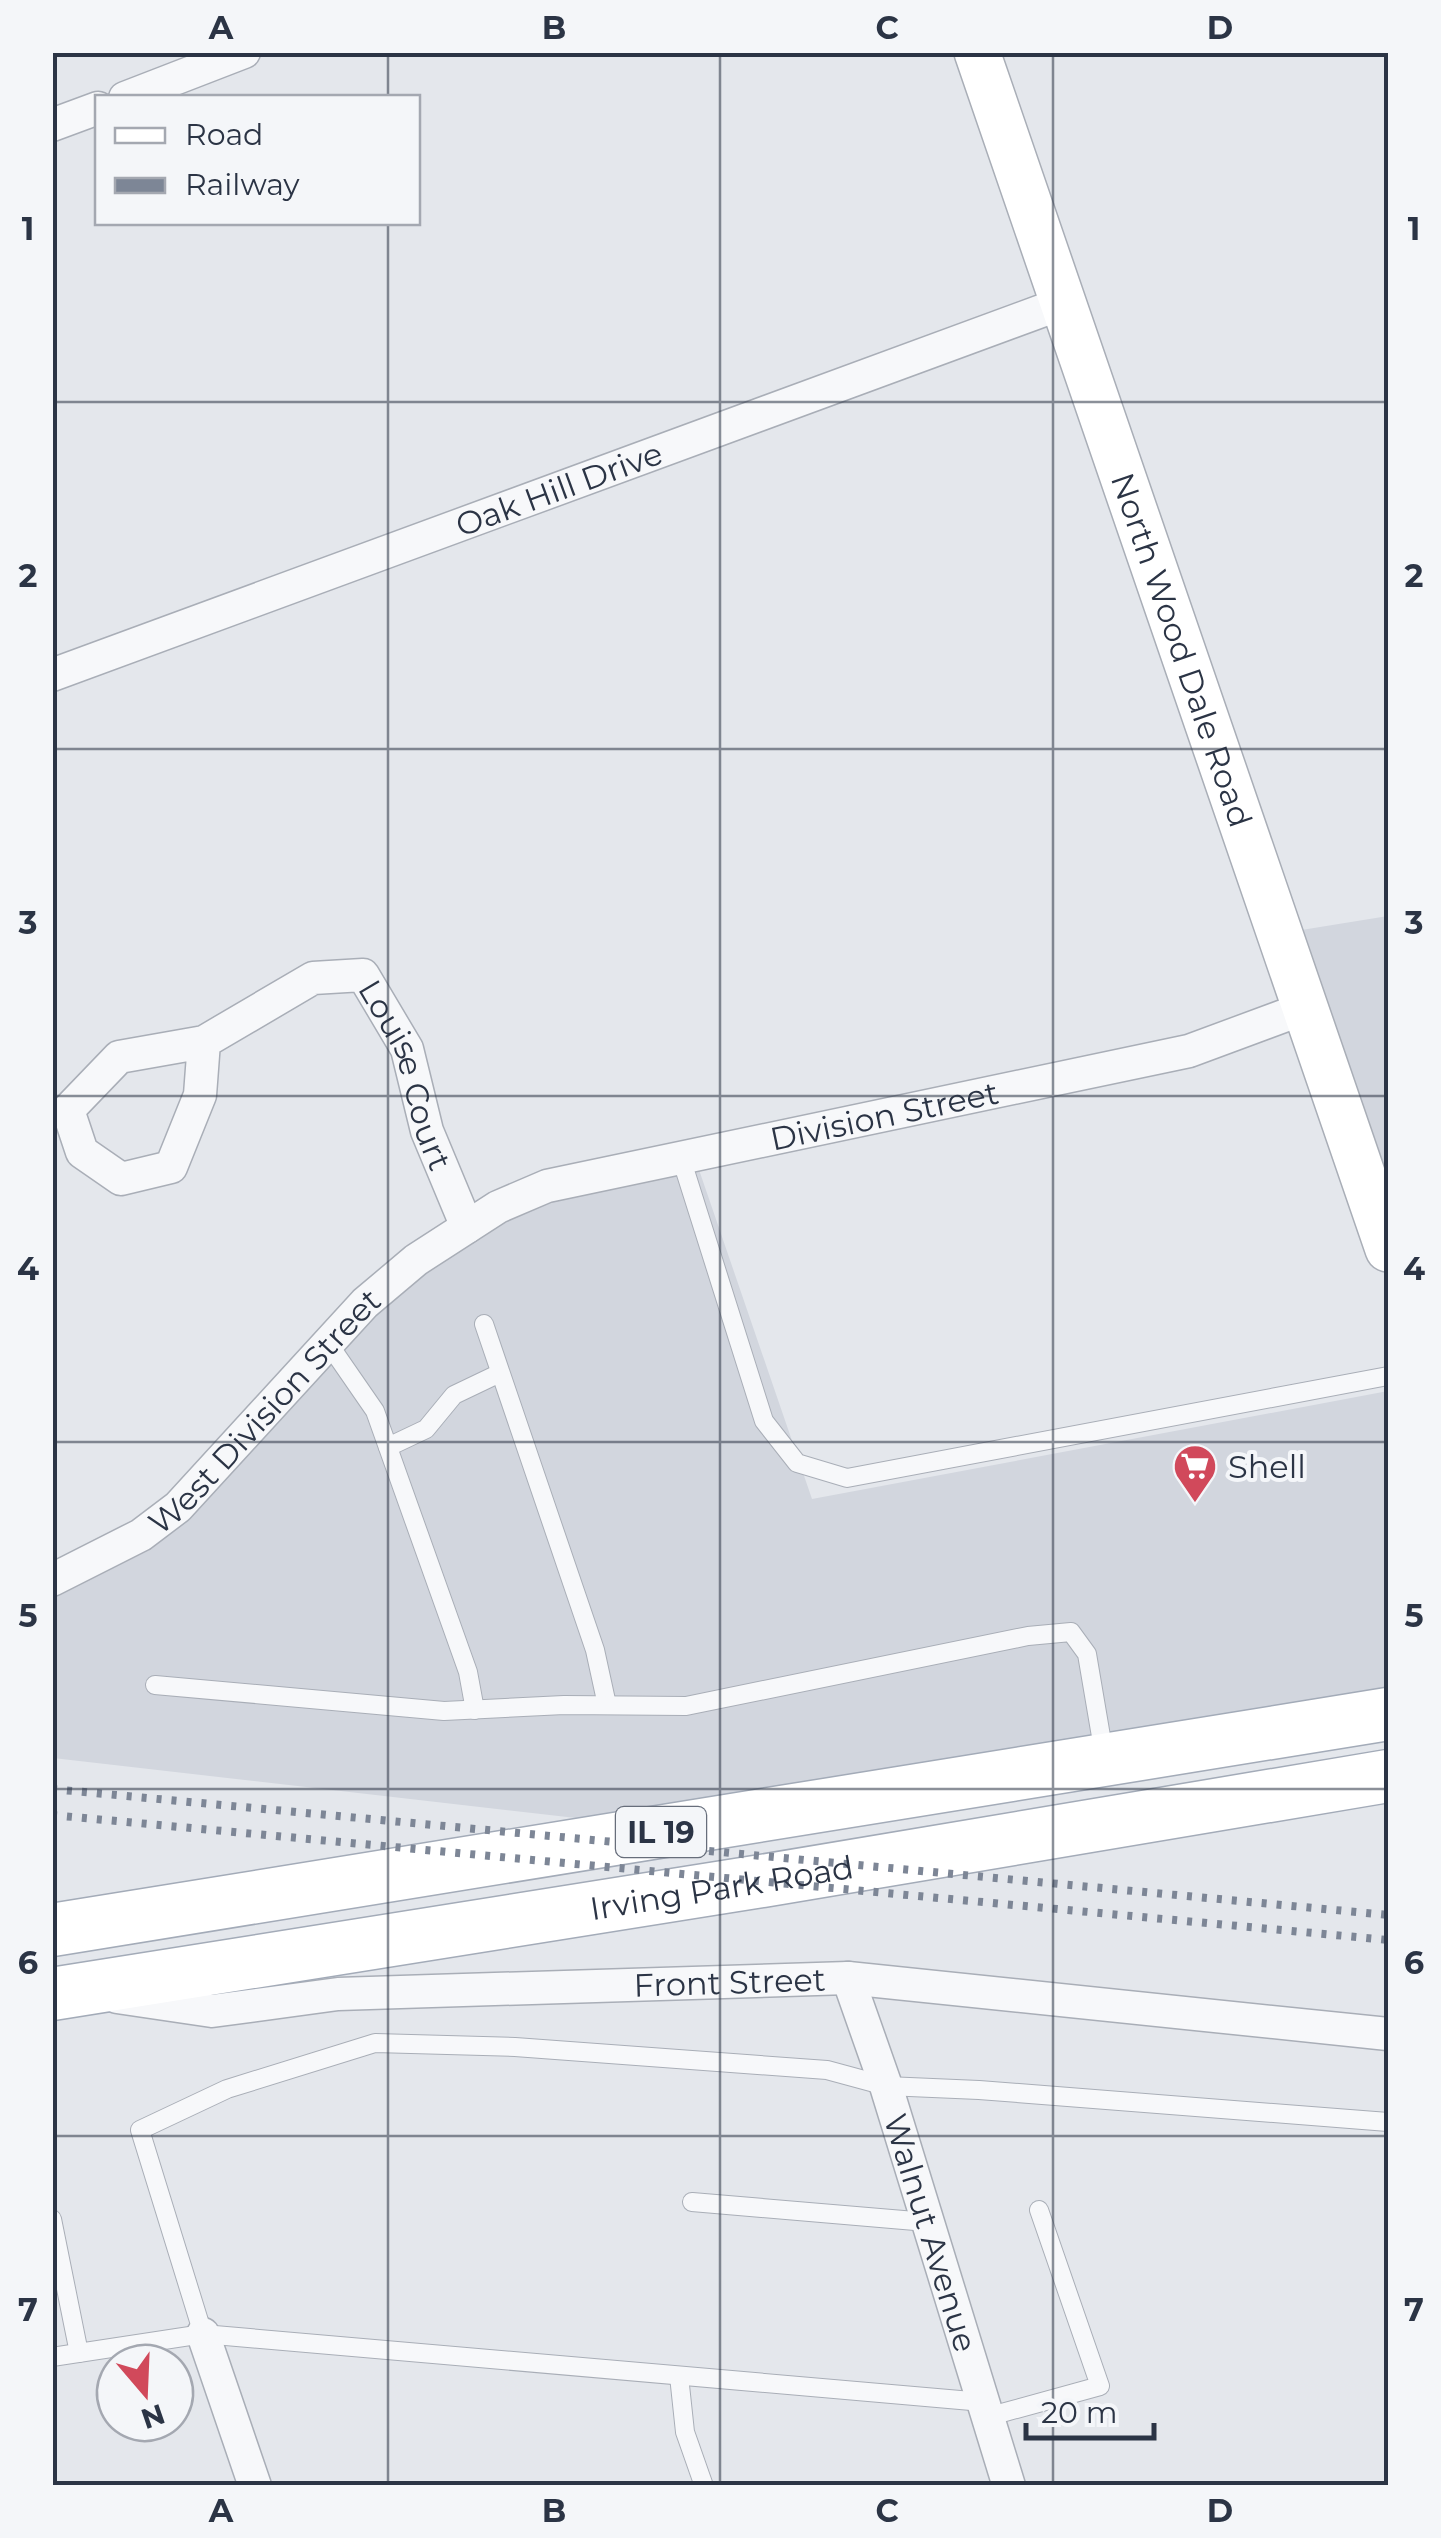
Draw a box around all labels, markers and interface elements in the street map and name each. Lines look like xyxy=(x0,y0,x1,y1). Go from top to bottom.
text: A xyxy=(208,8,234,47)
text: B xyxy=(542,8,566,47)
text: C xyxy=(875,8,899,47)
text: D xyxy=(1207,8,1233,47)
legend xyxy=(95,95,420,225)
text: Road xyxy=(185,116,263,153)
text: Railway xyxy=(185,166,300,203)
text: 1 xyxy=(22,209,34,248)
text: 1 xyxy=(1408,209,1420,248)
street label: Oak Hill Drive xyxy=(450,433,668,544)
street label: North Wood Dale Road xyxy=(1103,468,1261,832)
text: 2 xyxy=(19,556,37,595)
text: 2 xyxy=(1405,556,1423,595)
text: 3 xyxy=(18,903,37,942)
text: 3 xyxy=(1404,903,1423,942)
street label: Louise Court xyxy=(351,973,460,1176)
street label: Division Street xyxy=(767,1072,1002,1158)
text: 4 xyxy=(17,1249,39,1288)
text: 4 xyxy=(1403,1249,1425,1288)
street label: West Division Street xyxy=(141,1280,388,1542)
supermarket icon: Shell xyxy=(1172,1443,1218,1504)
place label: Shell xyxy=(1228,1447,1306,1486)
text: 5 xyxy=(18,1596,38,1635)
text: 5 xyxy=(1404,1596,1424,1635)
road number: IL 19 xyxy=(616,1807,706,1857)
street label: Irving Park Road xyxy=(587,1847,856,1928)
text: 6 xyxy=(18,1943,38,1982)
text: 6 xyxy=(1404,1943,1424,1982)
street label: Front Street xyxy=(633,1959,826,2004)
street label: Walnut Avenue xyxy=(876,2109,986,2356)
text: 7 xyxy=(18,2290,38,2329)
text: 7 xyxy=(1404,2290,1424,2329)
north arrow xyxy=(95,2343,195,2443)
scale bar xyxy=(1026,2378,1154,2440)
text: 20 m xyxy=(1041,2394,1118,2431)
text: N xyxy=(137,2397,169,2436)
text: A xyxy=(208,2491,234,2530)
text: B xyxy=(542,2491,566,2530)
text: C xyxy=(875,2491,899,2530)
text: D xyxy=(1207,2491,1233,2530)

